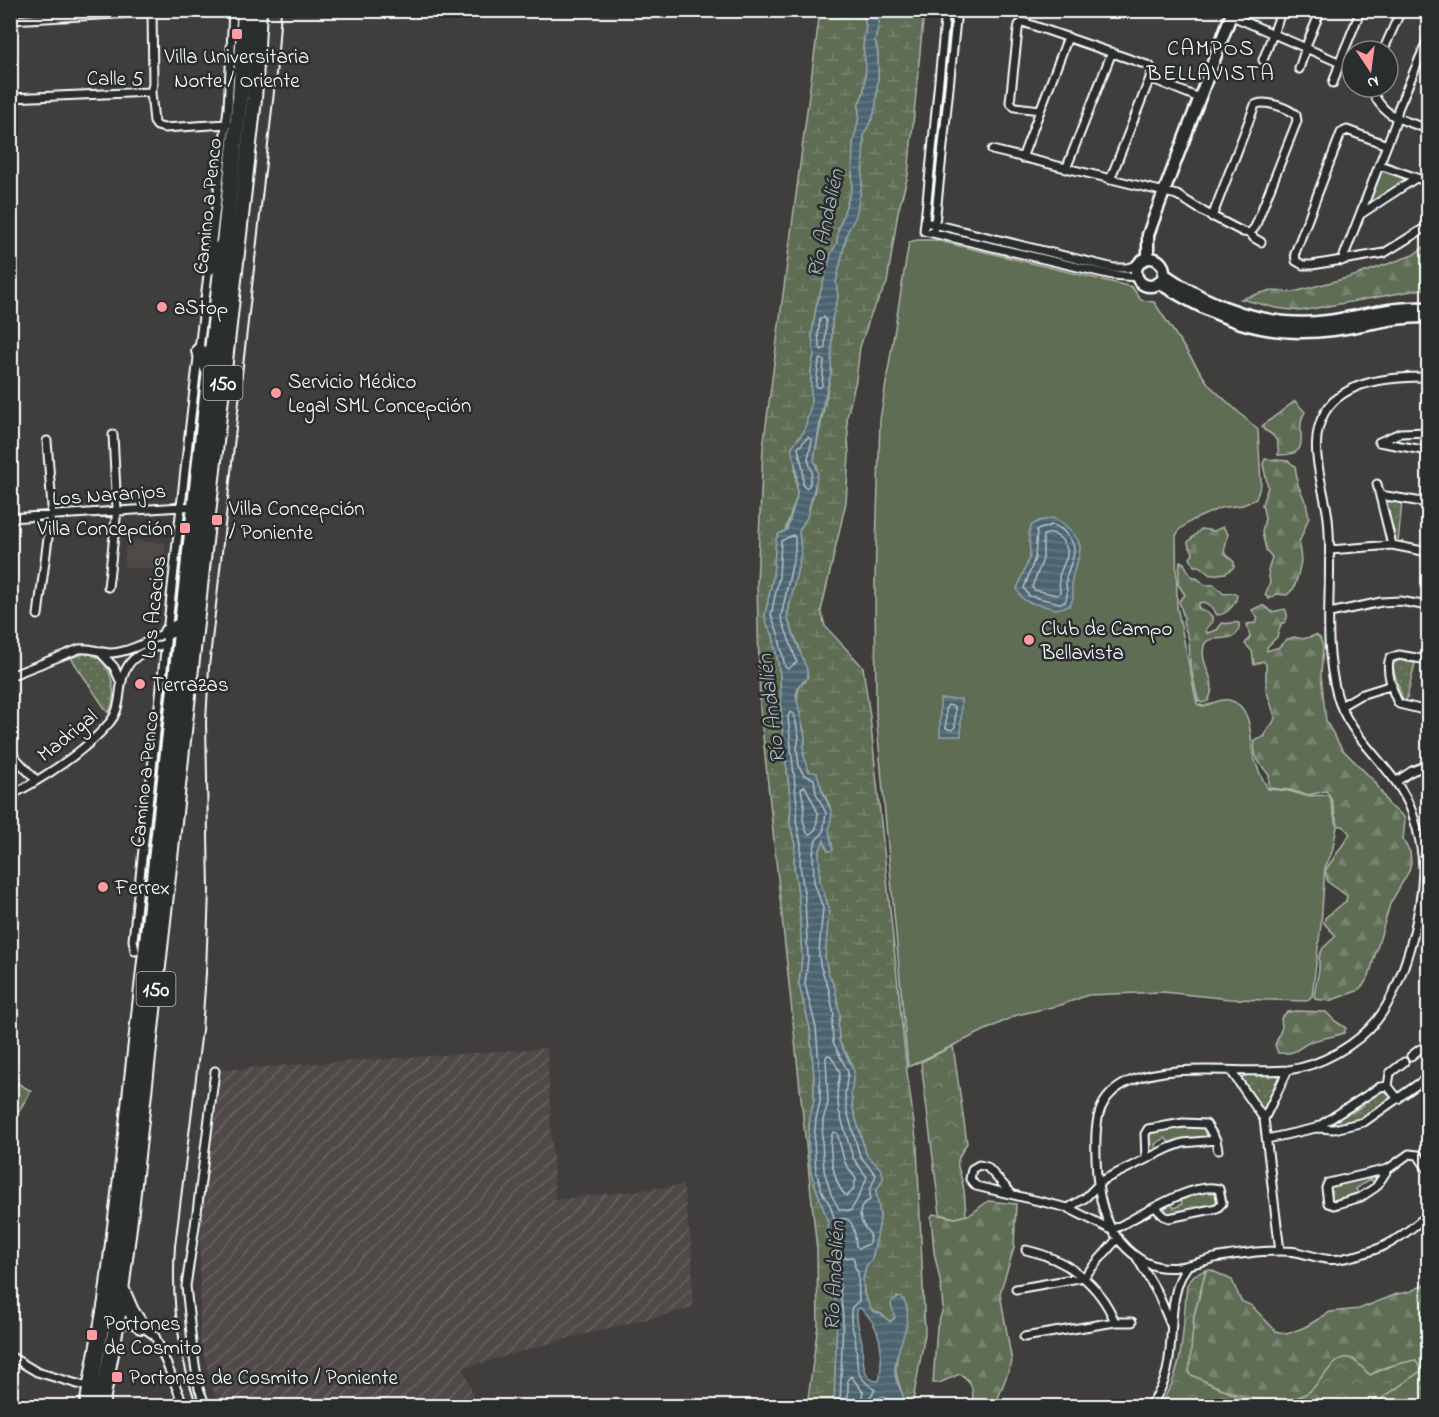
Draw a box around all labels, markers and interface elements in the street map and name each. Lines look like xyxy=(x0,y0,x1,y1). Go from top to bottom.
marker: Villa Universitaria Norte / Oriente xyxy=(230,27,244,41)
district label: CAMPOS BELLAVISTA xyxy=(1146,34,1275,91)
north arrow xyxy=(1340,39,1400,99)
place label: Villa Universitaria Norte / Oriente xyxy=(164,43,309,97)
street label: Calle 5 xyxy=(86,65,144,95)
text: N xyxy=(1365,69,1381,95)
street label: Camino a Penco xyxy=(187,136,231,276)
water label: Río Andalién xyxy=(800,165,854,281)
place label: aStop xyxy=(174,294,228,324)
marker: aStop xyxy=(155,300,169,314)
road number: 150 xyxy=(204,366,242,400)
place label: Servicio Médico Legal SML Concepción xyxy=(288,368,471,424)
marker: Servicio Médico Legal SML Concepción xyxy=(269,386,283,400)
street label: Los Naranjos xyxy=(51,477,167,515)
place label: Villa Concepción / Poniente xyxy=(228,495,365,549)
marker: Villa Concepción / Poniente xyxy=(210,513,224,527)
place label: Villa Concepción xyxy=(36,515,173,545)
marker: Villa Concepción xyxy=(178,521,192,535)
street label: Los Acacios xyxy=(135,554,175,660)
place label: Club de Campo Bellavista xyxy=(1040,615,1172,669)
marker: Club de Campo Bellavista xyxy=(1022,633,1036,647)
water label: Río Andalién xyxy=(750,651,796,765)
place label: Terrazas xyxy=(152,671,229,701)
marker: Terrazas xyxy=(133,677,147,691)
street label: Madrigal xyxy=(31,703,106,772)
street label: Camino a Penco xyxy=(124,709,168,849)
place label: Ferrex xyxy=(114,874,170,904)
marker: Ferrex xyxy=(96,880,110,894)
road number: 150 xyxy=(136,972,176,1006)
water label: Río Andalién xyxy=(817,1219,855,1332)
place label: Portones de Cosmito xyxy=(104,1310,202,1364)
marker: Portones de Cosmito xyxy=(85,1328,99,1342)
place label: Portones de Cosmito / Poniente xyxy=(129,1364,398,1394)
marker: Portones de Cosmito / Poniente xyxy=(110,1370,124,1384)

